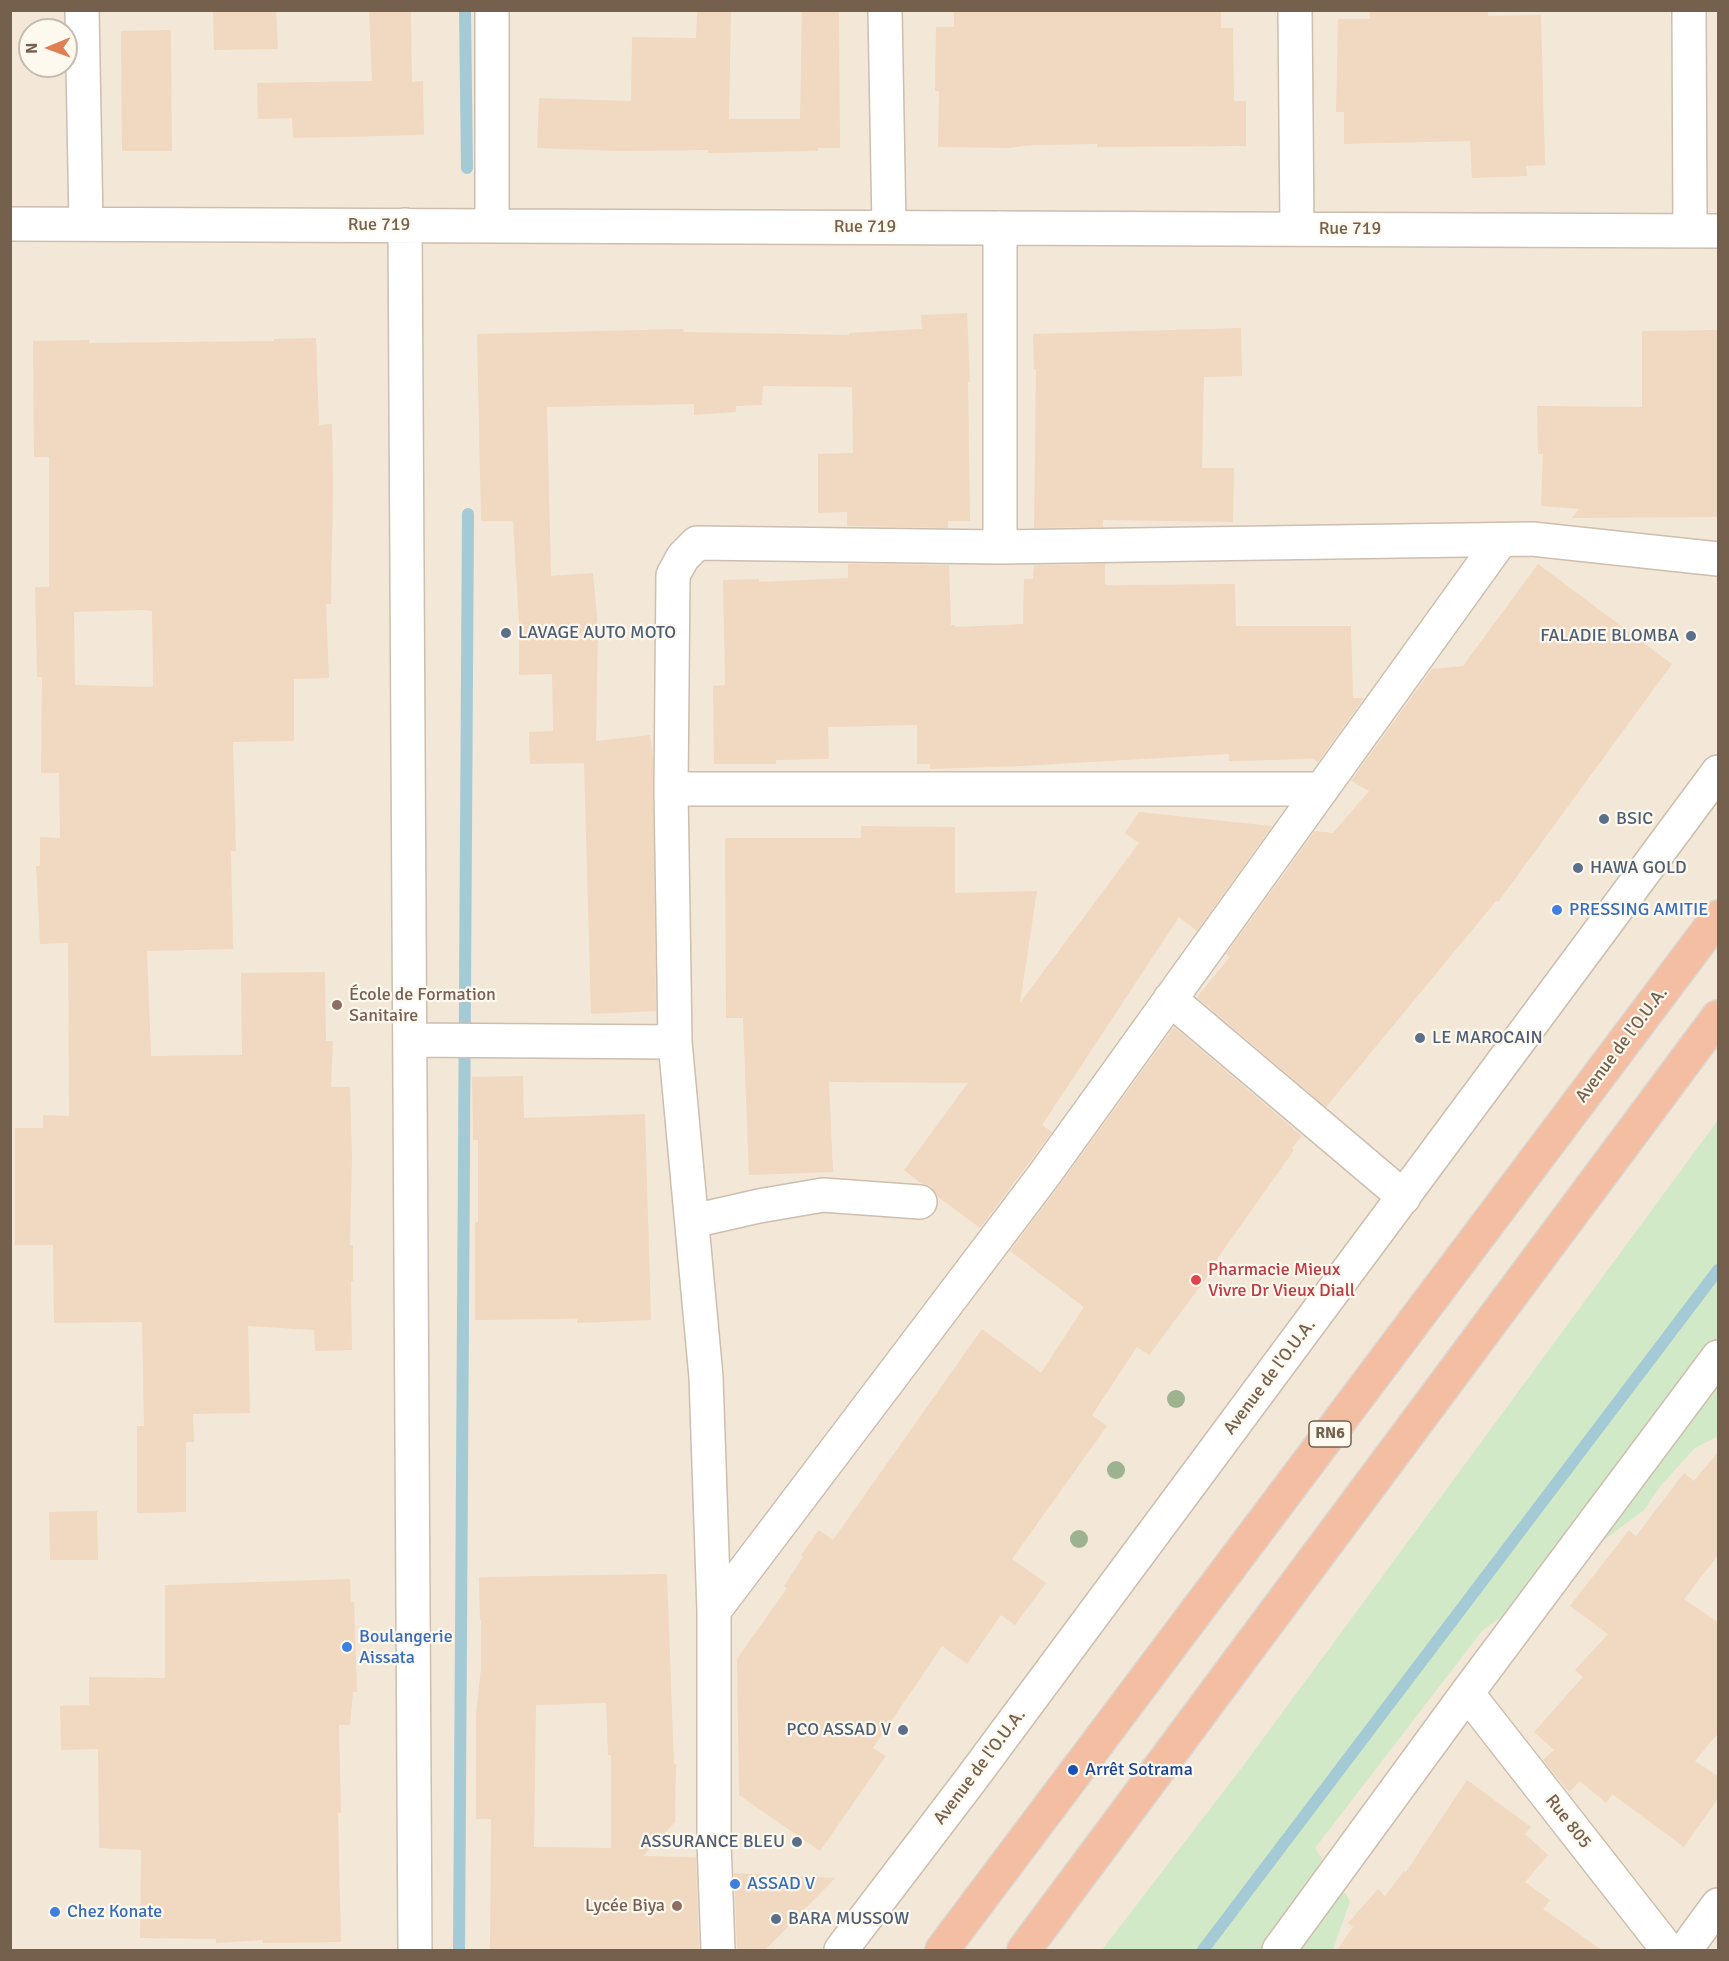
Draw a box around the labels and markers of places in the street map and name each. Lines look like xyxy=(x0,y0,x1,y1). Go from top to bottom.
place label: LAVAGE AUTO MOTO xyxy=(518,622,676,644)
place label: FALADIE BLOMBA xyxy=(1540,625,1679,647)
marker: LAVAGE AUTO MOTO xyxy=(499,626,513,640)
marker: FALADIE BLOMBA xyxy=(1684,629,1698,643)
place label: BSIC xyxy=(1616,808,1653,830)
marker: BSIC xyxy=(1597,812,1611,826)
place label: HAWA GOLD xyxy=(1590,857,1687,879)
marker: HAWA GOLD xyxy=(1571,861,1585,875)
place label: PRESSING AMITIE xyxy=(1569,899,1708,921)
marker: PRESSING AMITIE xyxy=(1550,903,1564,917)
place label: École de Formation Sanitaire xyxy=(349,984,496,1026)
marker: École de Formation Sanitaire xyxy=(330,998,344,1012)
place label: LE MAROCAIN xyxy=(1432,1027,1543,1049)
marker: LE MAROCAIN xyxy=(1413,1031,1427,1045)
place label: Pharmacie Mieux Vivre Dr Vieux Diall xyxy=(1208,1259,1355,1302)
marker: Pharmacie Mieux Vivre Dr Vieux Diall xyxy=(1189,1273,1203,1287)
place label: Boulangerie Aissata xyxy=(359,1626,453,1668)
marker: Boulangerie Aissata xyxy=(340,1640,354,1654)
place label: PCO ASSAD V xyxy=(786,1719,891,1741)
marker: PCO ASSAD V xyxy=(896,1723,910,1737)
place label: Arrêt Sotrama xyxy=(1085,1759,1193,1781)
marker: Arrêt Sotrama xyxy=(1066,1763,1080,1777)
place label: ASSURANCE BLEU xyxy=(641,1831,785,1853)
marker: ASSURANCE BLEU xyxy=(790,1835,804,1849)
place label: ASSAD V xyxy=(747,1873,815,1895)
marker: ASSAD V xyxy=(728,1877,742,1891)
place label: Lycée Biya xyxy=(585,1895,665,1917)
marker: Lycée Biya xyxy=(670,1899,684,1913)
place label: Chez Konate xyxy=(67,1901,162,1923)
marker: Chez Konate xyxy=(48,1905,62,1919)
place label: BARA MUSSOW xyxy=(788,1908,909,1930)
marker: BARA MUSSOW xyxy=(769,1912,783,1926)

